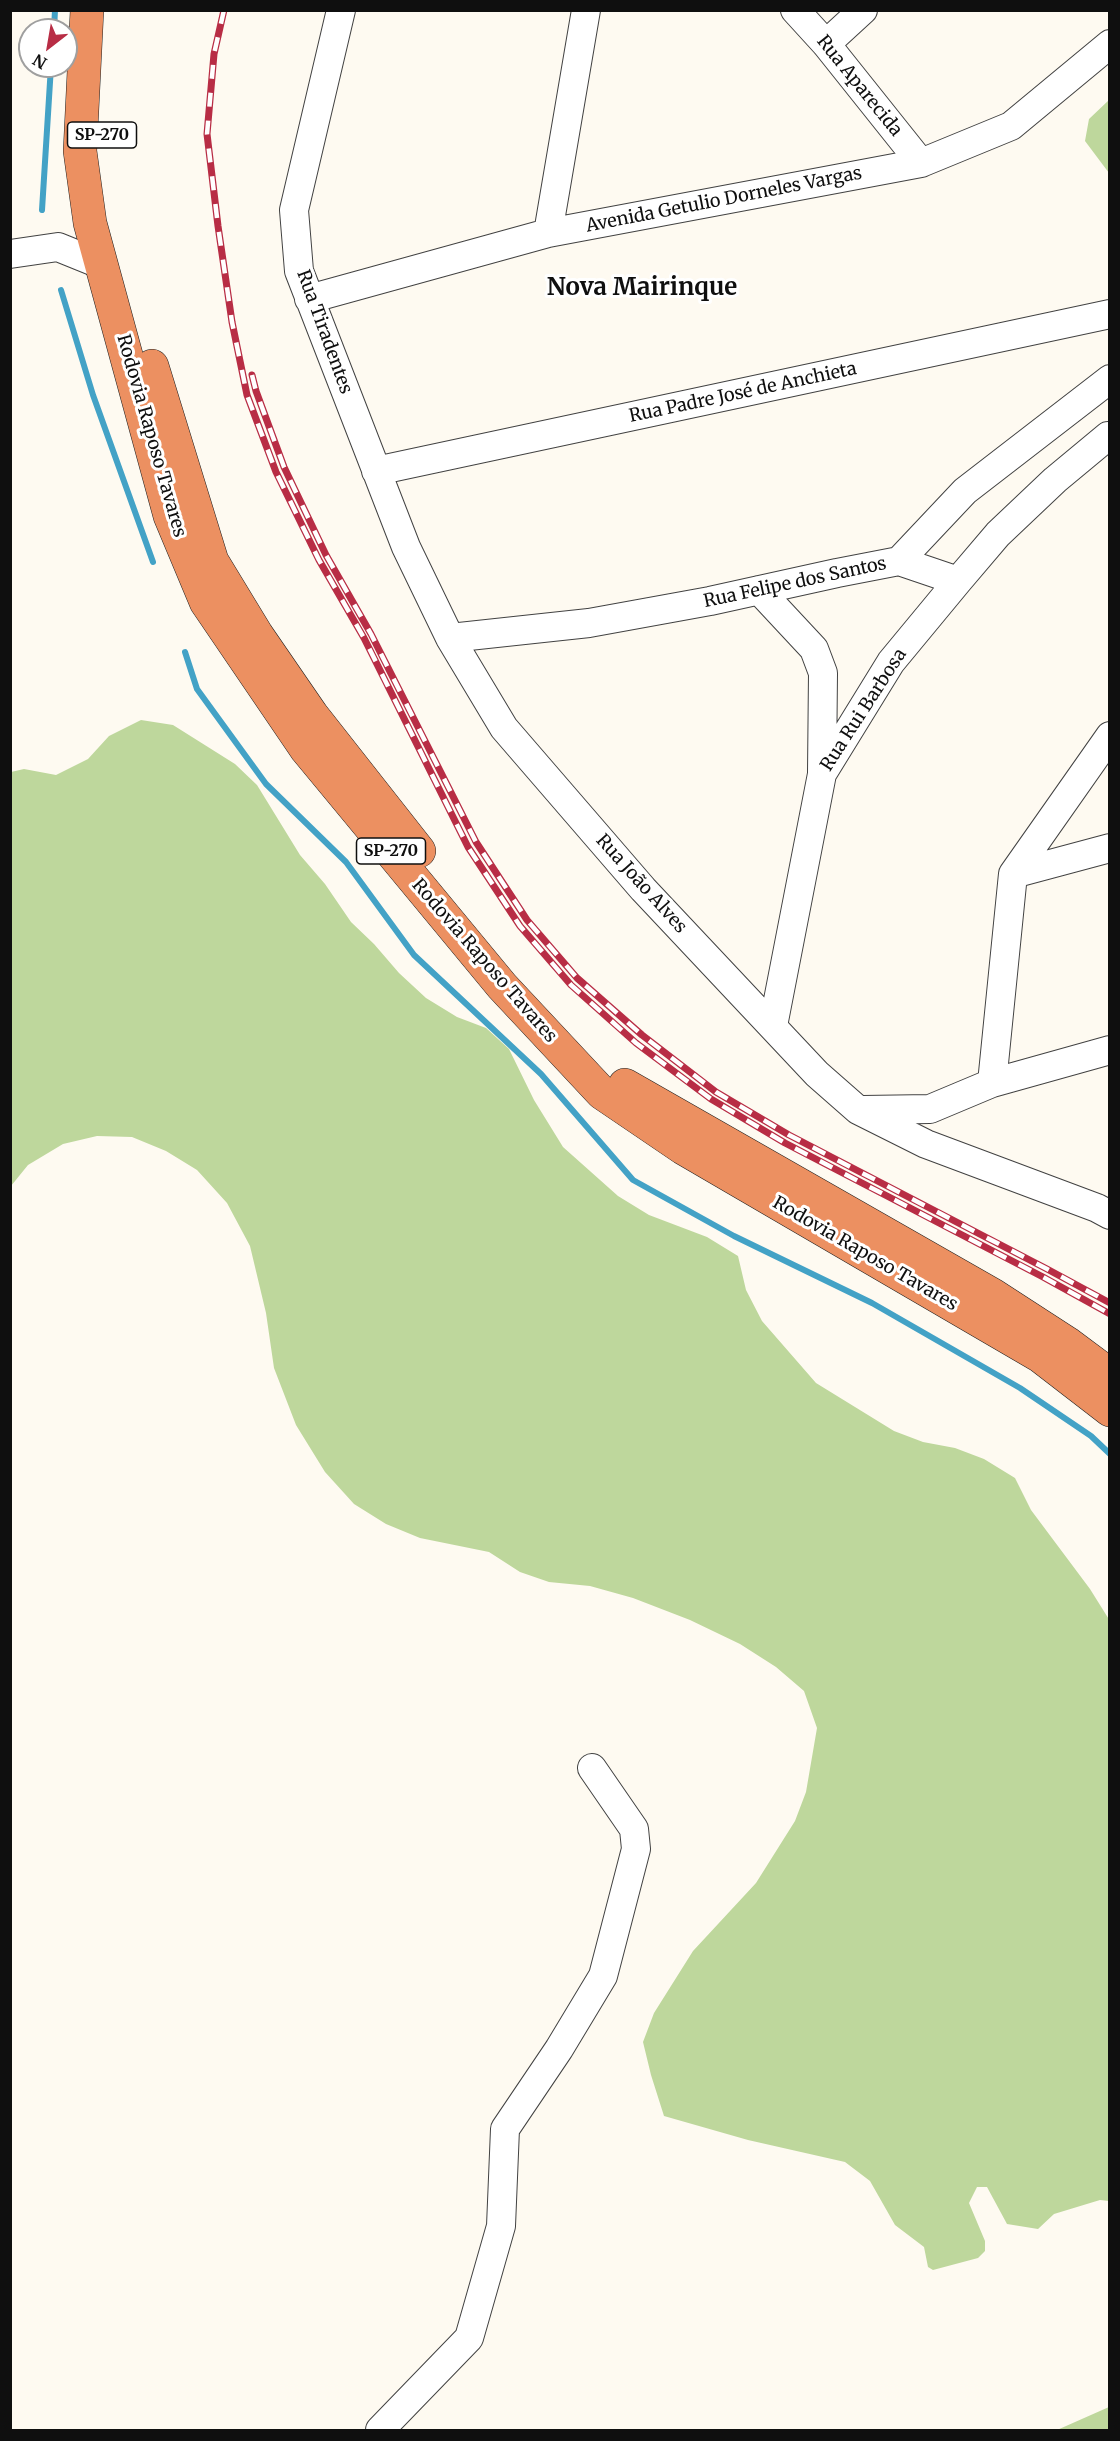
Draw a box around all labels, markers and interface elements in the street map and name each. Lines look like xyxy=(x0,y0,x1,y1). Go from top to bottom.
north arrow xyxy=(18,18,78,78)
street label: Rua Aparecida xyxy=(812,31,906,141)
text: N xyxy=(29,50,50,74)
road number: SP-270 xyxy=(68,122,136,148)
street label: Avenida Getulio Dorneles Vargas xyxy=(584,163,864,237)
street label: Rua Tiradentes xyxy=(292,267,356,397)
district label: Nova Mairinque xyxy=(547,274,737,302)
street label: Rodovia Raposo Tavares xyxy=(112,332,190,540)
street label: Rua Padre José de Anchieta xyxy=(627,358,859,428)
street label: Rua Felipe dos Santos xyxy=(702,553,888,613)
street label: Rua Rui Barbosa xyxy=(816,645,912,775)
street label: Rua João Alves xyxy=(591,830,691,938)
road number: SP-270 xyxy=(356,838,426,864)
street label: Rodovia Raposo Tavares xyxy=(407,875,561,1047)
street label: Rodovia Raposo Tavares xyxy=(769,1192,961,1316)

